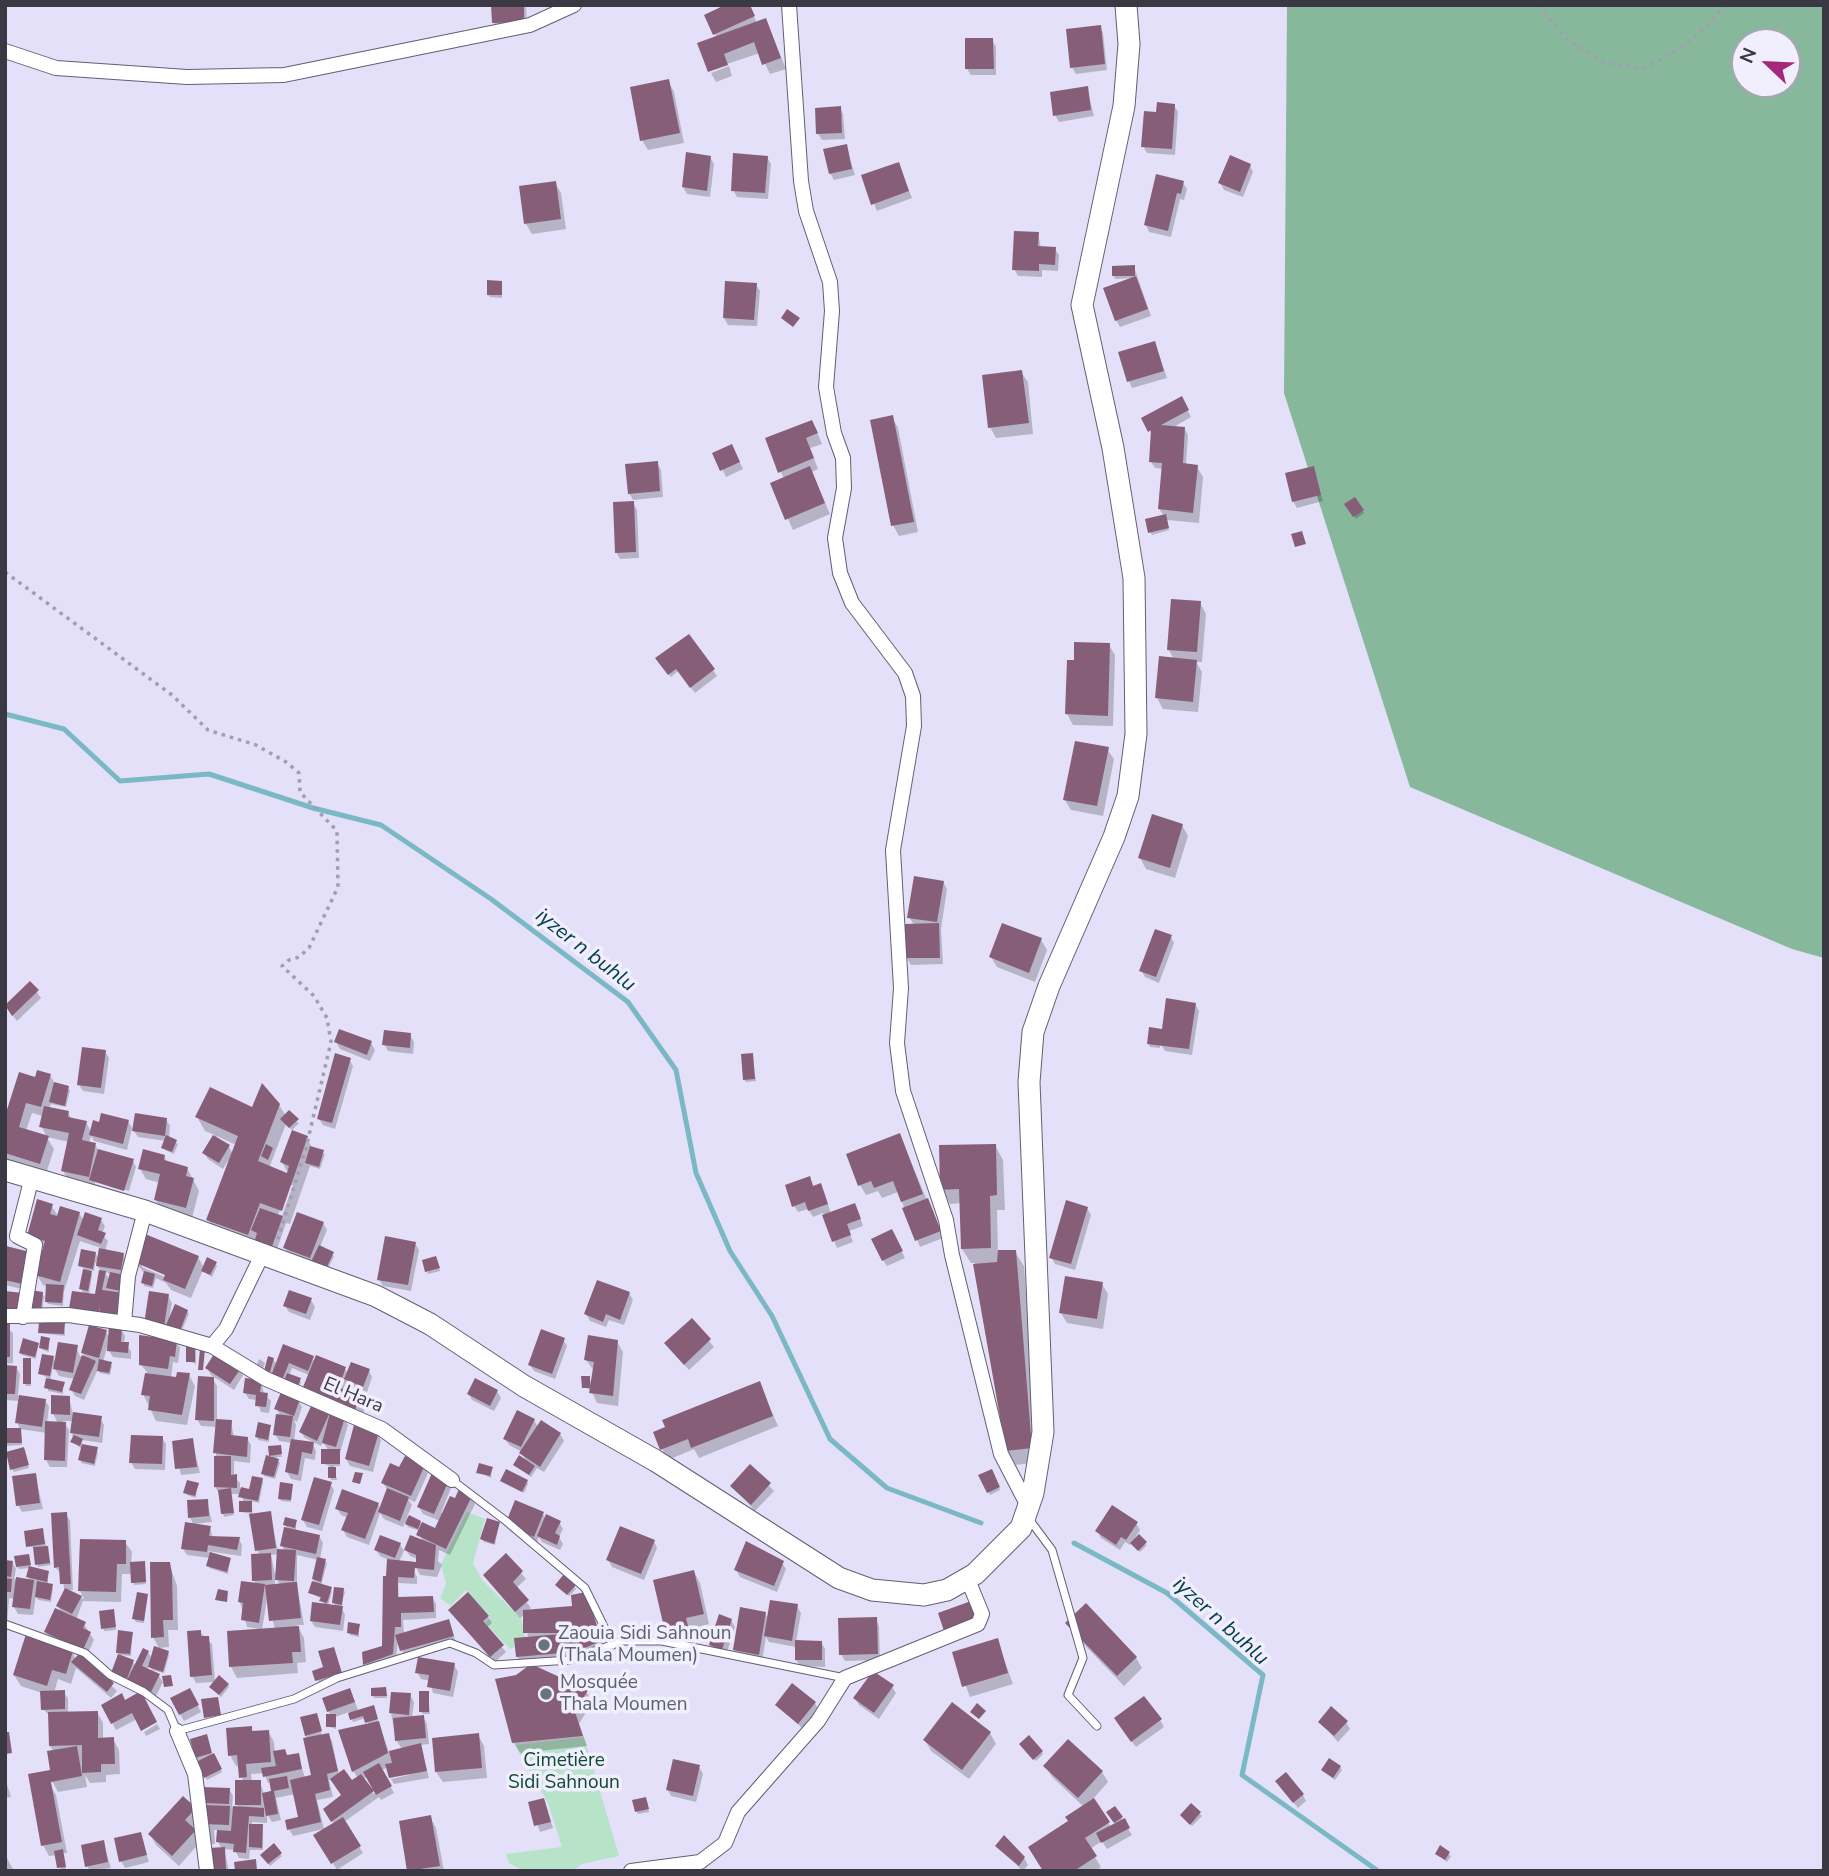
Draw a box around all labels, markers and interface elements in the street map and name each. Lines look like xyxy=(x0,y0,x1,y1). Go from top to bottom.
north arrow xyxy=(1731,28,1801,98)
text: N xyxy=(1734,44,1763,67)
water label: iγzer n buhlu xyxy=(530,904,640,998)
street label: El Hara xyxy=(320,1373,386,1419)
water label: iγzer n buhlu xyxy=(1167,1572,1273,1672)
place label: Zaouia Sidi Sahnoun (Thala Moumen) xyxy=(558,1623,731,1667)
marker: Zaouia Sidi Sahnoun (Thala Moumen) xyxy=(536,1637,552,1653)
place label: Mosquée Thala Moumen xyxy=(560,1672,688,1716)
marker: Mosquée Thala Moumen xyxy=(538,1686,554,1702)
park label: Cimetière Sidi Sahnoun xyxy=(508,1750,620,1794)

